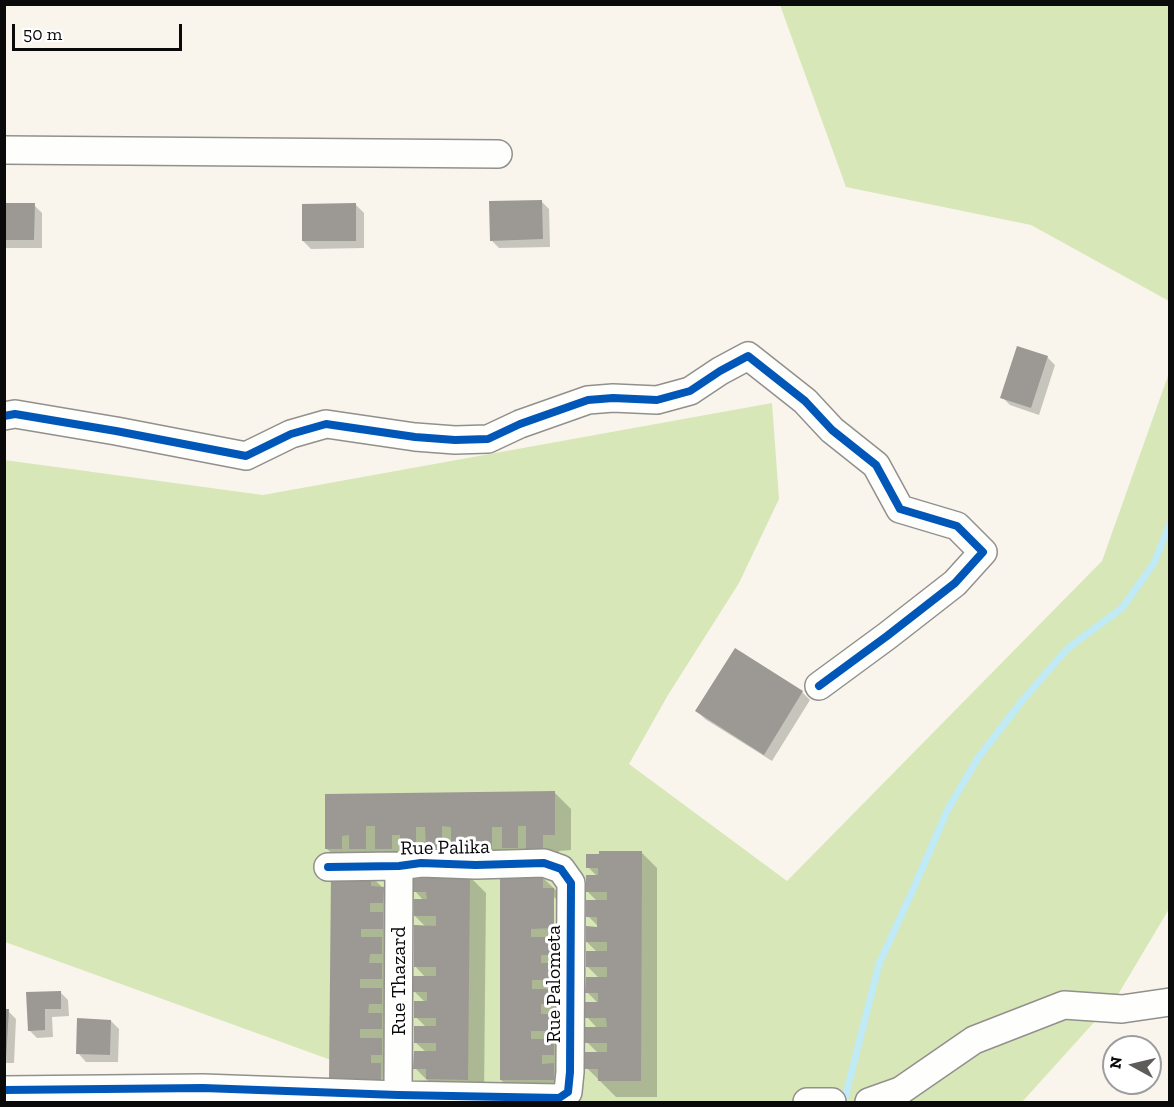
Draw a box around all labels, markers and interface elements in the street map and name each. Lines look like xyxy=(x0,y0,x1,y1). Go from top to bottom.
scale bar xyxy=(15,12,184,50)
text: 50 m xyxy=(23,23,62,45)
street label: Rue Palika xyxy=(400,835,490,861)
street label: Rue Palometa xyxy=(542,925,566,1043)
street label: Rue Thazard xyxy=(387,926,411,1036)
north arrow xyxy=(1102,1035,1162,1095)
text: N xyxy=(1105,1055,1126,1070)

